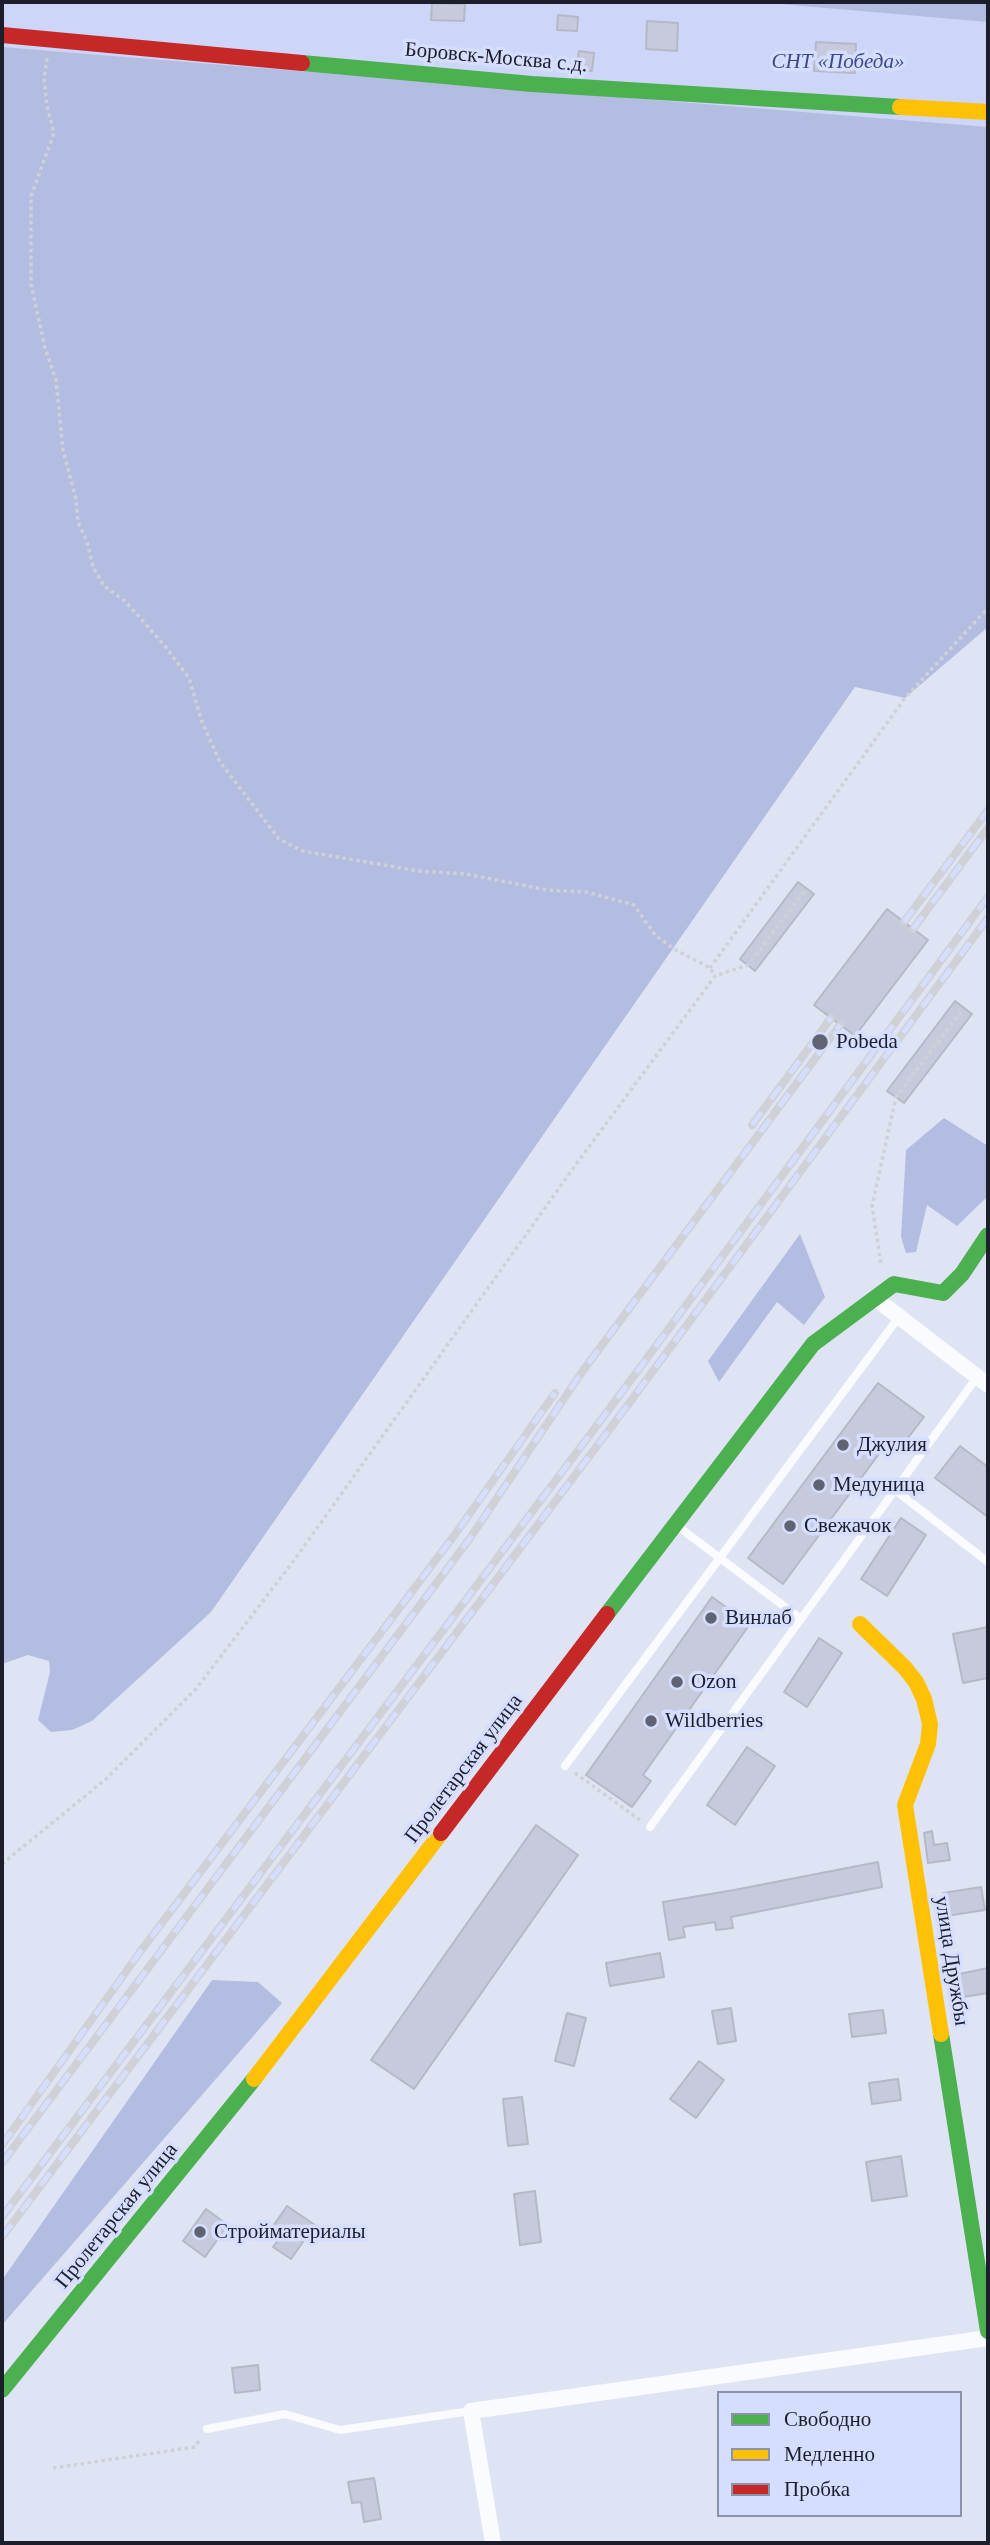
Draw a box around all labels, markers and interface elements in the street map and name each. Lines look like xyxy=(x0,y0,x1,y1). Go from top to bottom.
street label: Боровск-Москва с.д. xyxy=(404,37,588,79)
park label: СНТ «Победа» xyxy=(772,49,904,75)
place label: Pobeda xyxy=(836,1029,898,1055)
marker: Pobeda xyxy=(810,1032,830,1052)
place label: Джулия xyxy=(857,1432,927,1458)
marker: Джулия xyxy=(835,1437,851,1453)
place label: Медуница xyxy=(833,1472,925,1498)
marker: Медуница xyxy=(811,1477,827,1493)
place label: Свежачок xyxy=(804,1513,891,1539)
marker: Свежачок xyxy=(782,1518,798,1534)
place label: Винлаб xyxy=(725,1605,792,1631)
marker: Винлаб xyxy=(703,1610,719,1626)
place label: Ozon xyxy=(691,1669,736,1695)
marker: Ozon xyxy=(669,1674,685,1690)
street label: Пролетарская улица xyxy=(400,1689,528,1849)
place label: Wildberries xyxy=(665,1708,763,1734)
marker: Wildberries xyxy=(643,1713,659,1729)
street label: улица Дружбы xyxy=(928,1894,974,2028)
street label: Пролетарская улица xyxy=(50,2138,184,2294)
place label: Стройматериалы xyxy=(214,2219,366,2245)
marker: Стройматериалы xyxy=(192,2224,208,2240)
legend xyxy=(717,2391,962,2517)
text: Свободно xyxy=(784,2407,871,2431)
text: Медленно xyxy=(784,2442,875,2466)
text: Пробка xyxy=(784,2477,850,2501)

